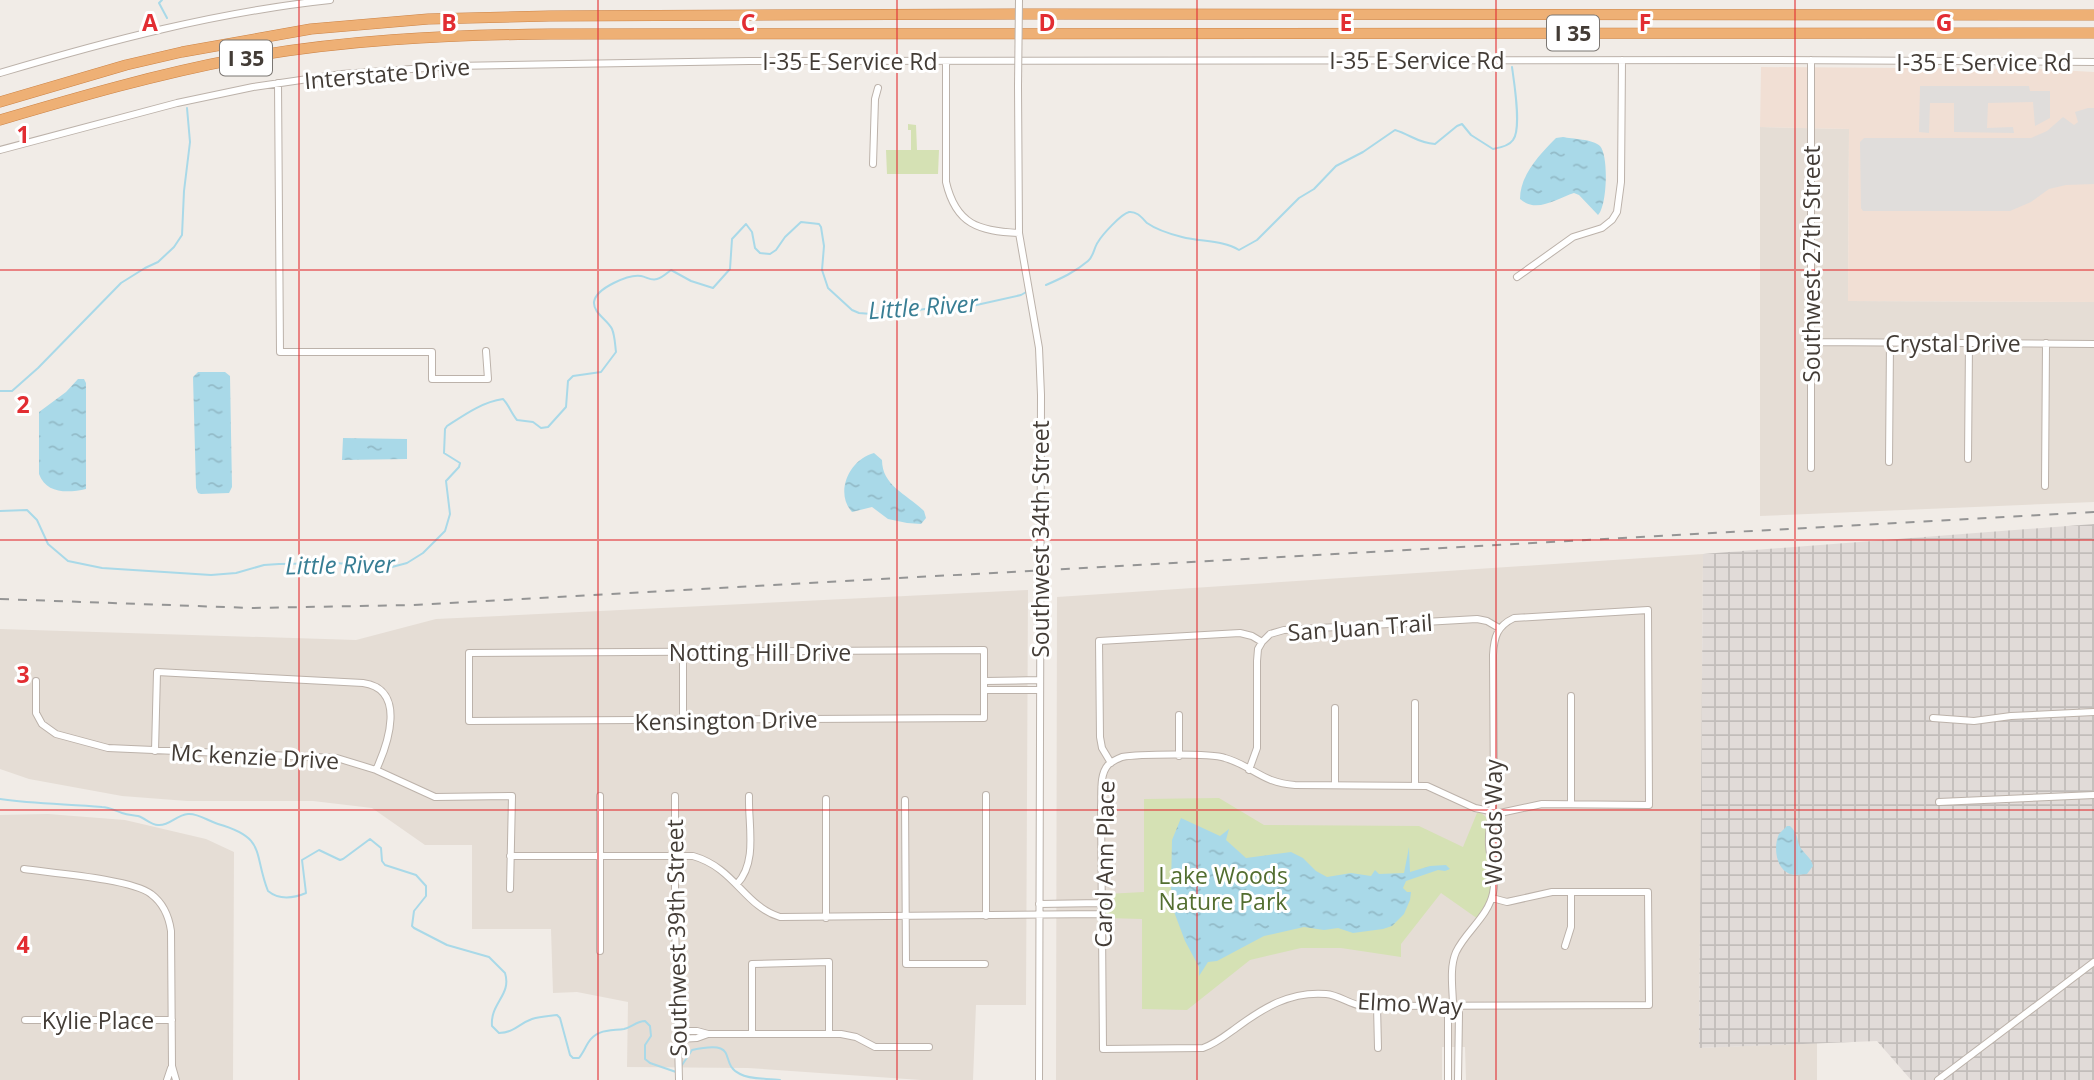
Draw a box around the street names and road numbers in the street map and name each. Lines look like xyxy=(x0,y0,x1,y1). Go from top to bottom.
road number: I 35 xyxy=(1547,16,1599,50)
road number: I 35 xyxy=(220,41,272,76)
street label: I-35 E Service Rd xyxy=(1329,44,1505,76)
street label: I-35 E Service Rd xyxy=(762,45,938,77)
street label: I-35 E Service Rd xyxy=(1896,46,2072,78)
street label: Interstate Drive xyxy=(303,50,471,96)
street label: Southwest 27th Street xyxy=(1795,145,1827,383)
street label: Crystal Drive xyxy=(1885,327,2021,359)
street label: Southwest 34th Street xyxy=(1024,420,1056,658)
street label: San Juan Trail xyxy=(1287,606,1433,648)
street label: Notting Hill Drive xyxy=(669,636,851,668)
street label: Kensington Drive xyxy=(634,702,818,738)
street label: Mc kenzie Drive xyxy=(170,736,340,776)
street label: Woods Way xyxy=(1477,759,1509,885)
street label: Carol Ann Place xyxy=(1087,780,1121,948)
street label: Southwest 39th Street xyxy=(658,819,694,1057)
street label: Elmo Way xyxy=(1357,984,1464,1022)
street label: Kylie Place xyxy=(42,1004,154,1036)

